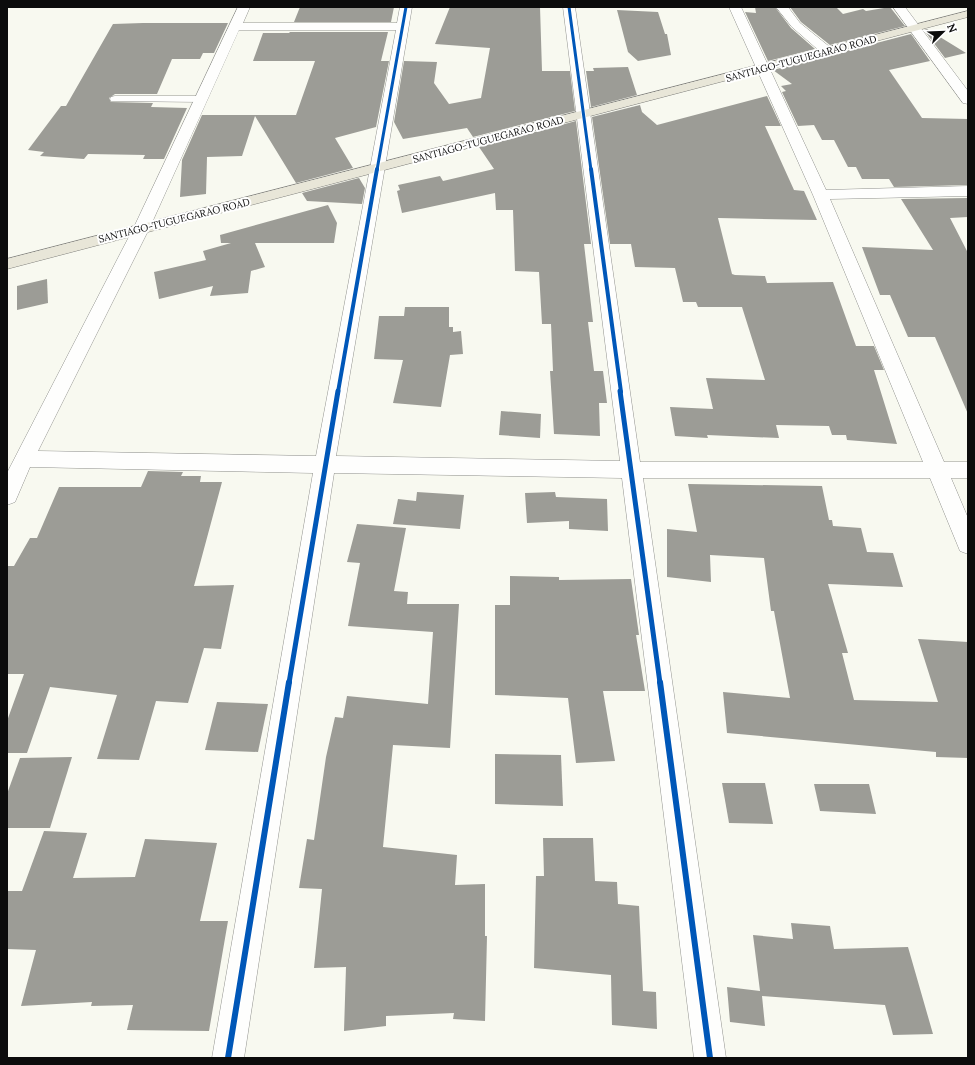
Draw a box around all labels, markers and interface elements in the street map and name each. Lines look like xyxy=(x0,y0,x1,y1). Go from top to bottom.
north arrow xyxy=(923,12,963,52)
text: N xyxy=(944,21,961,35)
street label: SANTIAGO-TUGUEGARAO ROAD xyxy=(724,32,878,85)
street label: SANTIAGO-TUGUEGARAO ROAD xyxy=(411,113,565,166)
street label: SANTIAGO-TUGUEGARAO ROAD xyxy=(97,195,251,246)

